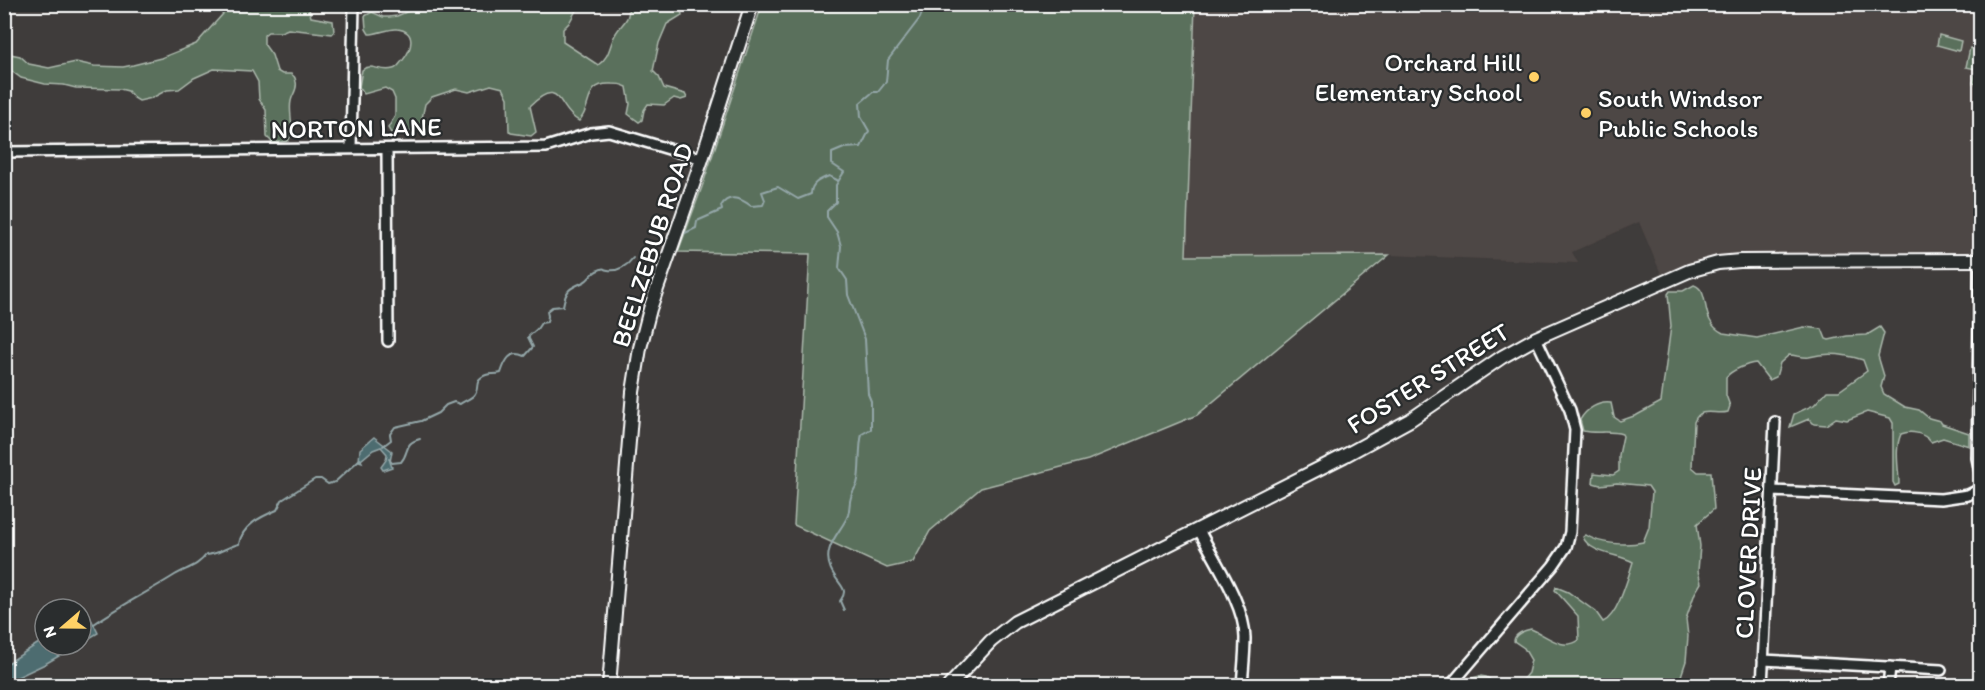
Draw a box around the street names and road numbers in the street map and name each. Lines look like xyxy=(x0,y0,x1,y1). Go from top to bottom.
street label: NORTON LANE xyxy=(270,111,442,145)
street label: BEELZEBUB ROAD xyxy=(604,139,700,351)
street label: FOSTER STREET xyxy=(1341,315,1515,441)
street label: CLOVER DRIVE xyxy=(1728,466,1768,640)

